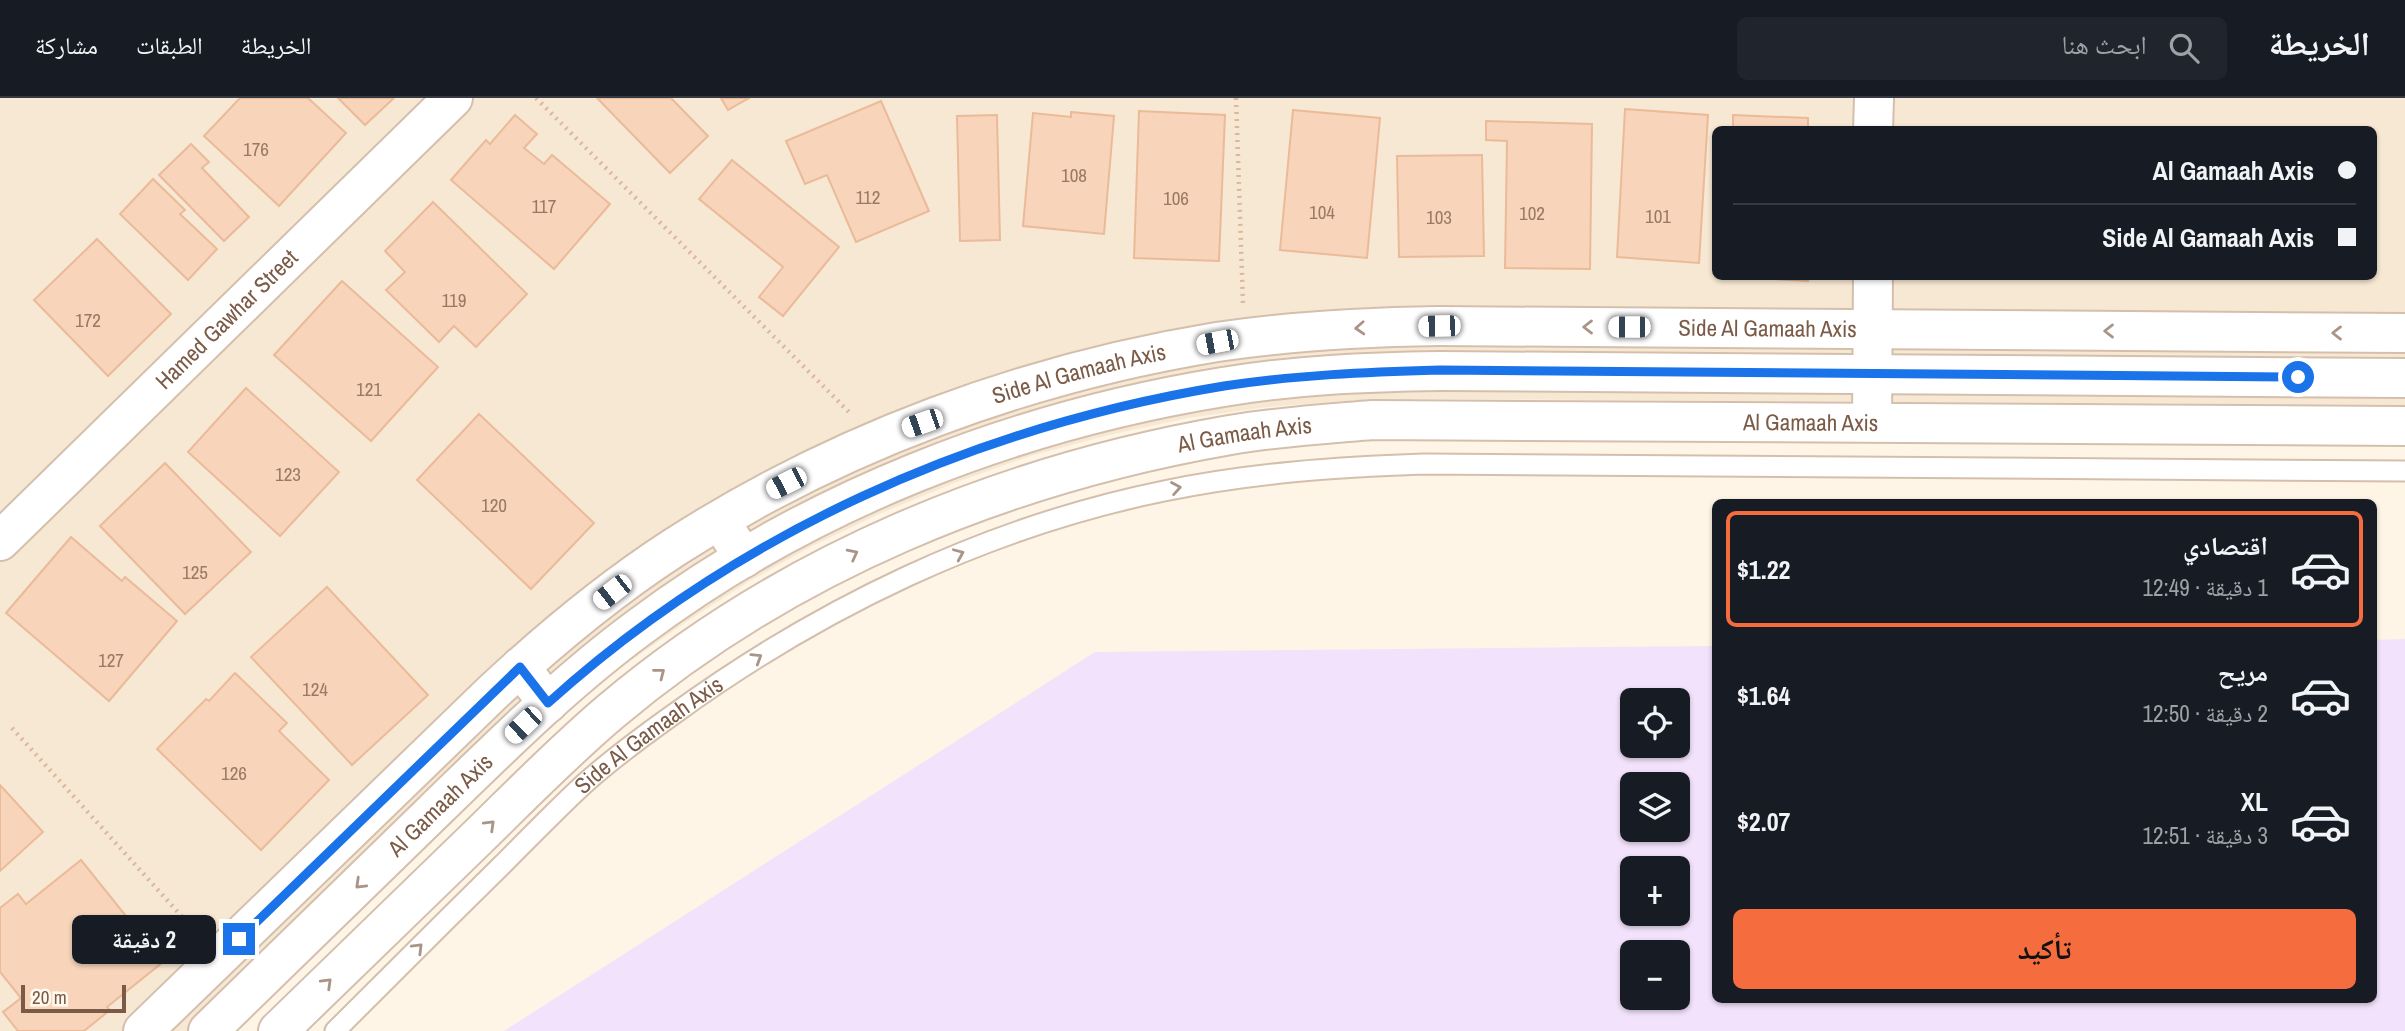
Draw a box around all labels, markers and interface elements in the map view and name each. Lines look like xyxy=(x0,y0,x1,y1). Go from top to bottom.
search box xyxy=(1737,17,2227,80)
text: الخريطة xyxy=(2269,21,2370,65)
text: ابحث هنا xyxy=(2062,27,2147,62)
text: مشاركة xyxy=(35,29,98,61)
text: الطبقات xyxy=(136,29,203,61)
text: الخريطة xyxy=(241,29,311,61)
icon: search xyxy=(2165,29,2203,67)
house number: 176 xyxy=(243,136,269,162)
text: Al Gamaah Axis xyxy=(2152,153,2314,188)
house number: 108 xyxy=(1061,162,1087,188)
house number: 112 xyxy=(856,184,880,210)
house number: 106 xyxy=(1163,185,1189,211)
house number: 117 xyxy=(532,193,557,219)
house number: 104 xyxy=(1309,199,1335,225)
house number: 102 xyxy=(1519,200,1545,226)
house number: 101 xyxy=(1645,203,1671,229)
house number: 103 xyxy=(1426,204,1452,230)
text: Side Al Gamaah Axis xyxy=(2102,220,2314,255)
street label: Hamed Gawhar Street xyxy=(148,242,304,396)
house number: 119 xyxy=(442,287,466,313)
house number: 172 xyxy=(75,307,101,333)
street label: Side Al Gamaah Axis xyxy=(1678,312,1857,344)
car xyxy=(1418,315,1461,337)
car xyxy=(1609,317,1651,338)
one-way arrow xyxy=(1582,319,1593,335)
one-way arrow xyxy=(1355,320,1366,335)
one-way arrow xyxy=(2104,323,2114,339)
one-way arrow xyxy=(2331,325,2342,341)
car xyxy=(1195,328,1240,356)
street label: Side Al Gamaah Axis xyxy=(988,336,1168,411)
route start xyxy=(2282,361,2314,393)
house number: 121 xyxy=(356,376,382,402)
car xyxy=(899,406,946,440)
street label: Al Gamaah Axis xyxy=(1742,406,1878,438)
street label: Al Gamaah Axis xyxy=(1174,409,1313,460)
house number: 123 xyxy=(275,461,301,487)
car xyxy=(763,464,810,502)
one-way arrow xyxy=(1170,482,1182,497)
house number: 120 xyxy=(481,492,507,518)
text: اقتصادي xyxy=(2183,528,2268,563)
icon: car xyxy=(2289,538,2352,601)
one-way arrow xyxy=(952,548,964,562)
one-way arrow xyxy=(846,549,858,563)
text: $1.22 xyxy=(1737,552,1790,587)
house number: 125 xyxy=(182,559,208,585)
car xyxy=(589,571,636,613)
text: 1 دقيقة · 12:49 xyxy=(2143,572,2268,603)
house number: 127 xyxy=(98,647,124,673)
one-way arrow xyxy=(749,653,762,666)
text: مريح xyxy=(2218,654,2268,689)
icon: car xyxy=(2289,664,2352,727)
street label: Side Al Gamaah Axis xyxy=(567,668,729,800)
one-way arrow xyxy=(652,669,664,682)
house number: 124 xyxy=(302,676,328,702)
text: $1.64 xyxy=(1737,678,1790,713)
map controls xyxy=(1620,688,1690,1010)
button: locate xyxy=(1620,688,1690,758)
text: 2 دقيقة · 12:50 xyxy=(2143,698,2268,729)
car xyxy=(501,703,546,747)
street label: Al Gamaah Axis xyxy=(380,746,499,864)
house number: 126 xyxy=(221,760,247,786)
button: layers xyxy=(1620,772,1690,842)
text: XL xyxy=(2241,784,2268,819)
icon: car xyxy=(2289,790,2352,853)
text: $2.07 xyxy=(1737,804,1790,839)
one-way arrow xyxy=(482,820,495,833)
text: 3 دقيقة · 12:51 xyxy=(2143,820,2268,851)
button: + xyxy=(1620,856,1690,926)
one-way arrow xyxy=(355,875,368,888)
button: تأكيد xyxy=(1733,909,2356,989)
callout: 2 دقيقة xyxy=(71,914,215,964)
route end xyxy=(223,923,255,955)
text: 2 دقيقة xyxy=(112,924,176,955)
button: − xyxy=(1620,940,1690,1010)
one-way arrow xyxy=(410,944,423,957)
one-way arrow xyxy=(319,979,332,992)
scale bar xyxy=(21,982,126,1014)
text: 20 m xyxy=(32,984,67,1010)

